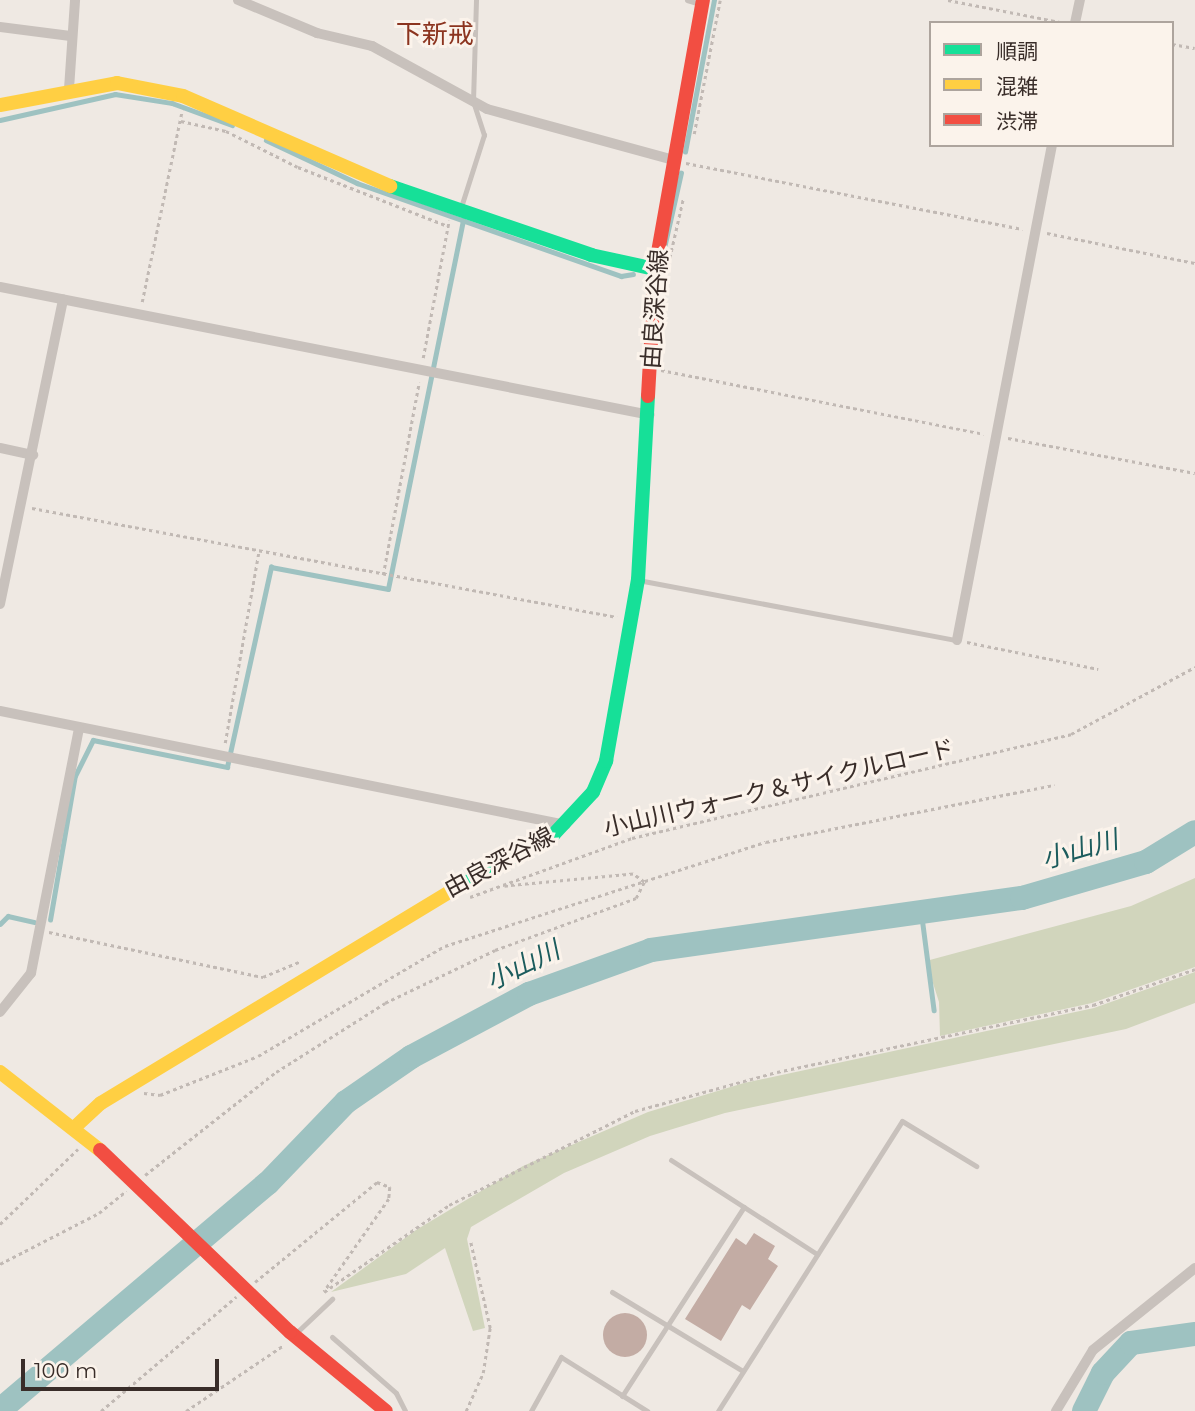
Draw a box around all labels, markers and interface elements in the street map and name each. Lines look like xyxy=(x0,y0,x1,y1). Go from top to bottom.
district label: 下新戒 xyxy=(396,19,474,51)
legend xyxy=(929,21,1174,147)
text: 順調 xyxy=(996,39,1038,64)
text: 混雑 xyxy=(996,74,1038,99)
text: 渋滞 xyxy=(996,109,1038,134)
street label: 由良深谷線 xyxy=(636,248,674,370)
street label: 小山川ウォーク＆サイクルロード xyxy=(600,733,958,843)
street label: 由良深谷線 xyxy=(439,821,559,903)
water label: 小山川 xyxy=(1038,824,1122,876)
water label: 小山川 xyxy=(481,935,565,997)
scale bar xyxy=(24,1344,222,1388)
text: 100 m xyxy=(34,1358,97,1383)

